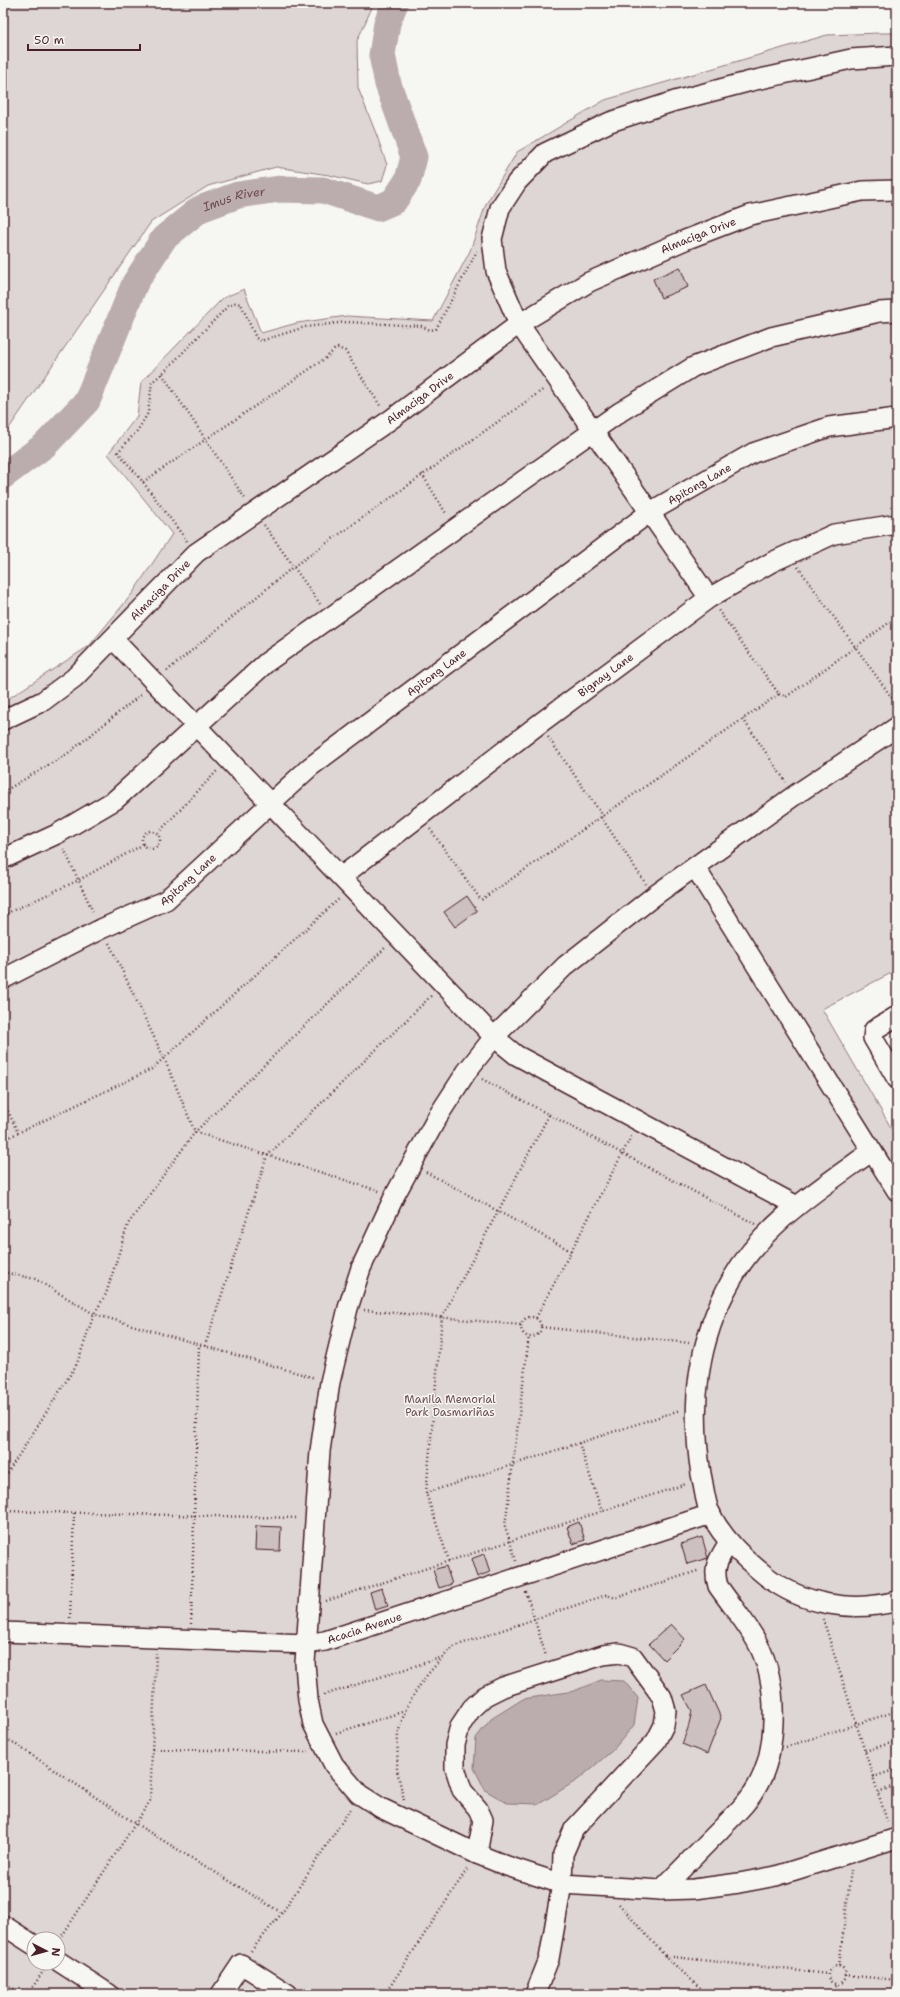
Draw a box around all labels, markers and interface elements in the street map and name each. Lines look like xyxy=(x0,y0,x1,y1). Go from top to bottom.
scale bar xyxy=(28,26,140,52)
text: 50 m xyxy=(34,32,64,48)
water label: Imus River xyxy=(200,183,267,216)
street label: Almaciga Drive xyxy=(658,214,738,258)
street label: Almaciga Drive xyxy=(384,368,457,428)
street label: Apitong Lane xyxy=(665,460,734,508)
street label: Almaciga Drive xyxy=(127,556,194,624)
street label: Apitong Lane xyxy=(404,645,469,700)
street label: Bignay Lane xyxy=(575,650,637,701)
street label: Apitong Lane xyxy=(158,851,219,910)
park label: Manila Memorial Park Dasmariñas xyxy=(404,1392,496,1420)
street label: Acacia Avenue xyxy=(325,1609,404,1648)
north arrow xyxy=(26,1931,66,1971)
text: N xyxy=(48,1947,63,1957)

